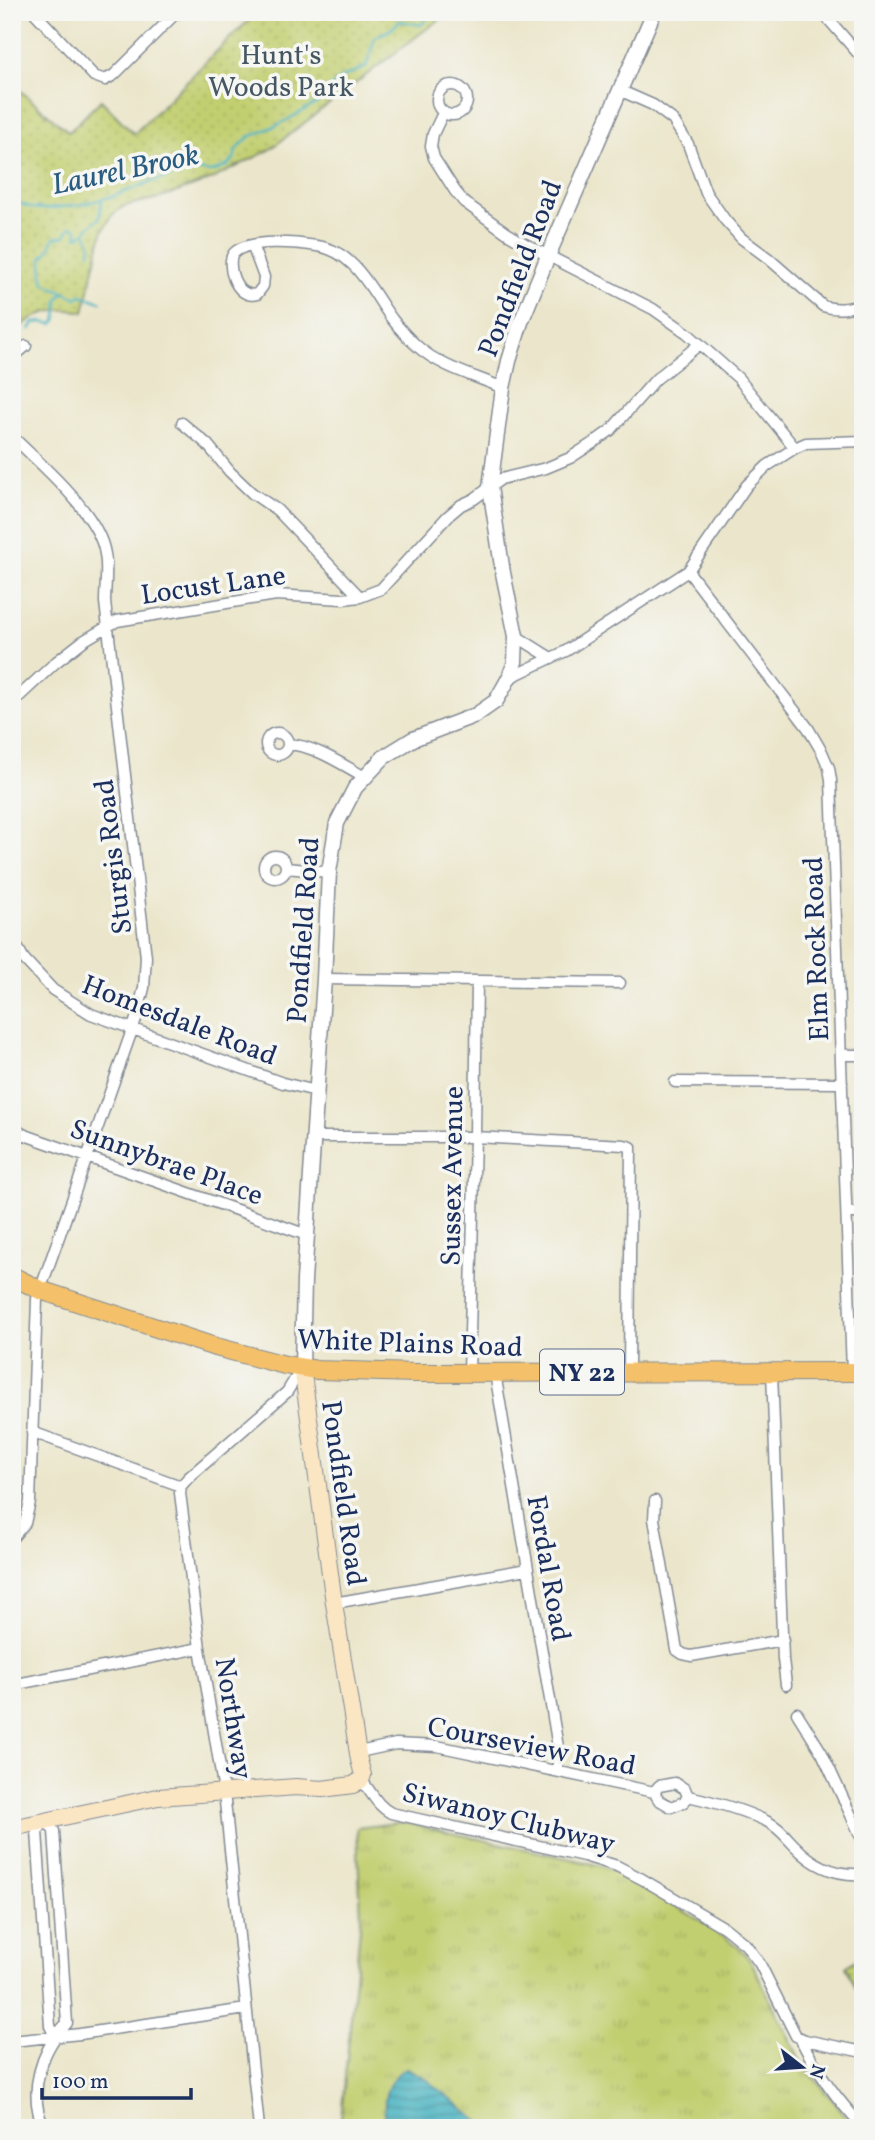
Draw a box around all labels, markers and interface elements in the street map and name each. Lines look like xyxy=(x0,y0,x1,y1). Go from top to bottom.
park label: Hunt's Woods Park xyxy=(208,37,354,108)
water label: Laurel Brook xyxy=(48,135,203,207)
street label: Pondfield Road xyxy=(470,175,573,363)
street label: Locust Lane xyxy=(138,557,288,616)
street label: Sturgis Road xyxy=(86,777,143,937)
street label: Pondfield Road xyxy=(279,836,330,1025)
street label: Elm Rock Road xyxy=(795,856,840,1042)
street label: Homesdale Road xyxy=(76,966,282,1076)
street label: Sussex Avenue xyxy=(432,1086,475,1267)
street label: Sunnybrae Place xyxy=(64,1110,268,1216)
street label: White Plains Road xyxy=(296,1321,523,1368)
road number: NY 22 xyxy=(540,1350,624,1394)
street label: Pondfield Road xyxy=(310,1398,375,1589)
street label: Fordal Road xyxy=(515,1492,580,1645)
street label: Northway xyxy=(204,1655,261,1782)
street label: Courseview Road xyxy=(424,1708,639,1787)
street label: Siwanoy Clubway xyxy=(398,1774,619,1865)
north arrow xyxy=(766,2032,836,2102)
scale bar xyxy=(42,2056,191,2100)
text: N xyxy=(802,2061,831,2082)
text: 100 m xyxy=(52,2068,109,2097)

